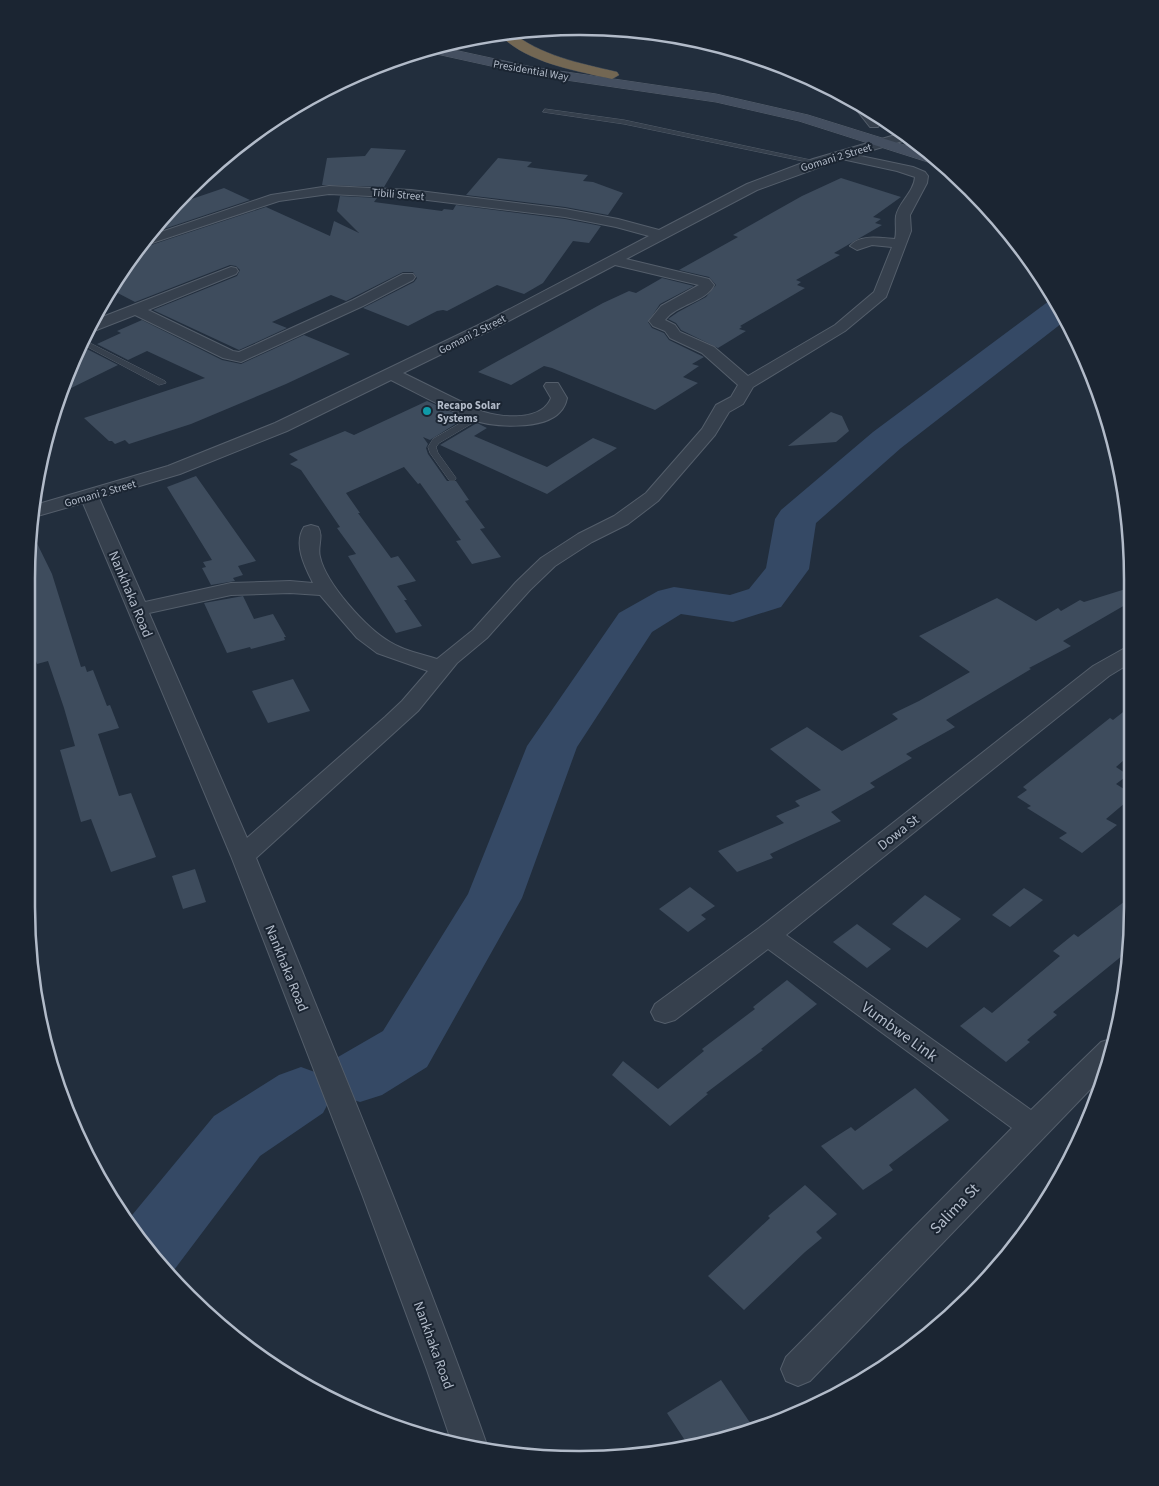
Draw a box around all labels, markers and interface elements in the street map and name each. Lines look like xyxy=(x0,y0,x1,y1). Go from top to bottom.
street label: Presidential Way xyxy=(492,56,570,85)
street label: Gomani 2 Street xyxy=(799,139,874,175)
street label: Tibili Street xyxy=(371,185,425,204)
street label: Gomani 2 Street xyxy=(436,311,509,358)
place label: Recapo Solar Systems xyxy=(437,398,501,426)
marker: Recapo Solar Systems xyxy=(421,405,433,417)
street label: Gomani 2 Street xyxy=(63,476,138,511)
street label: Nankhaka Road xyxy=(103,548,157,641)
street label: Dowa St xyxy=(874,810,924,855)
street label: Nankhaka Road xyxy=(260,922,313,1015)
street label: Vumbwe Link xyxy=(857,997,942,1067)
street label: Salima St xyxy=(925,1178,985,1239)
street label: Nankhaka Road xyxy=(408,1299,458,1392)

